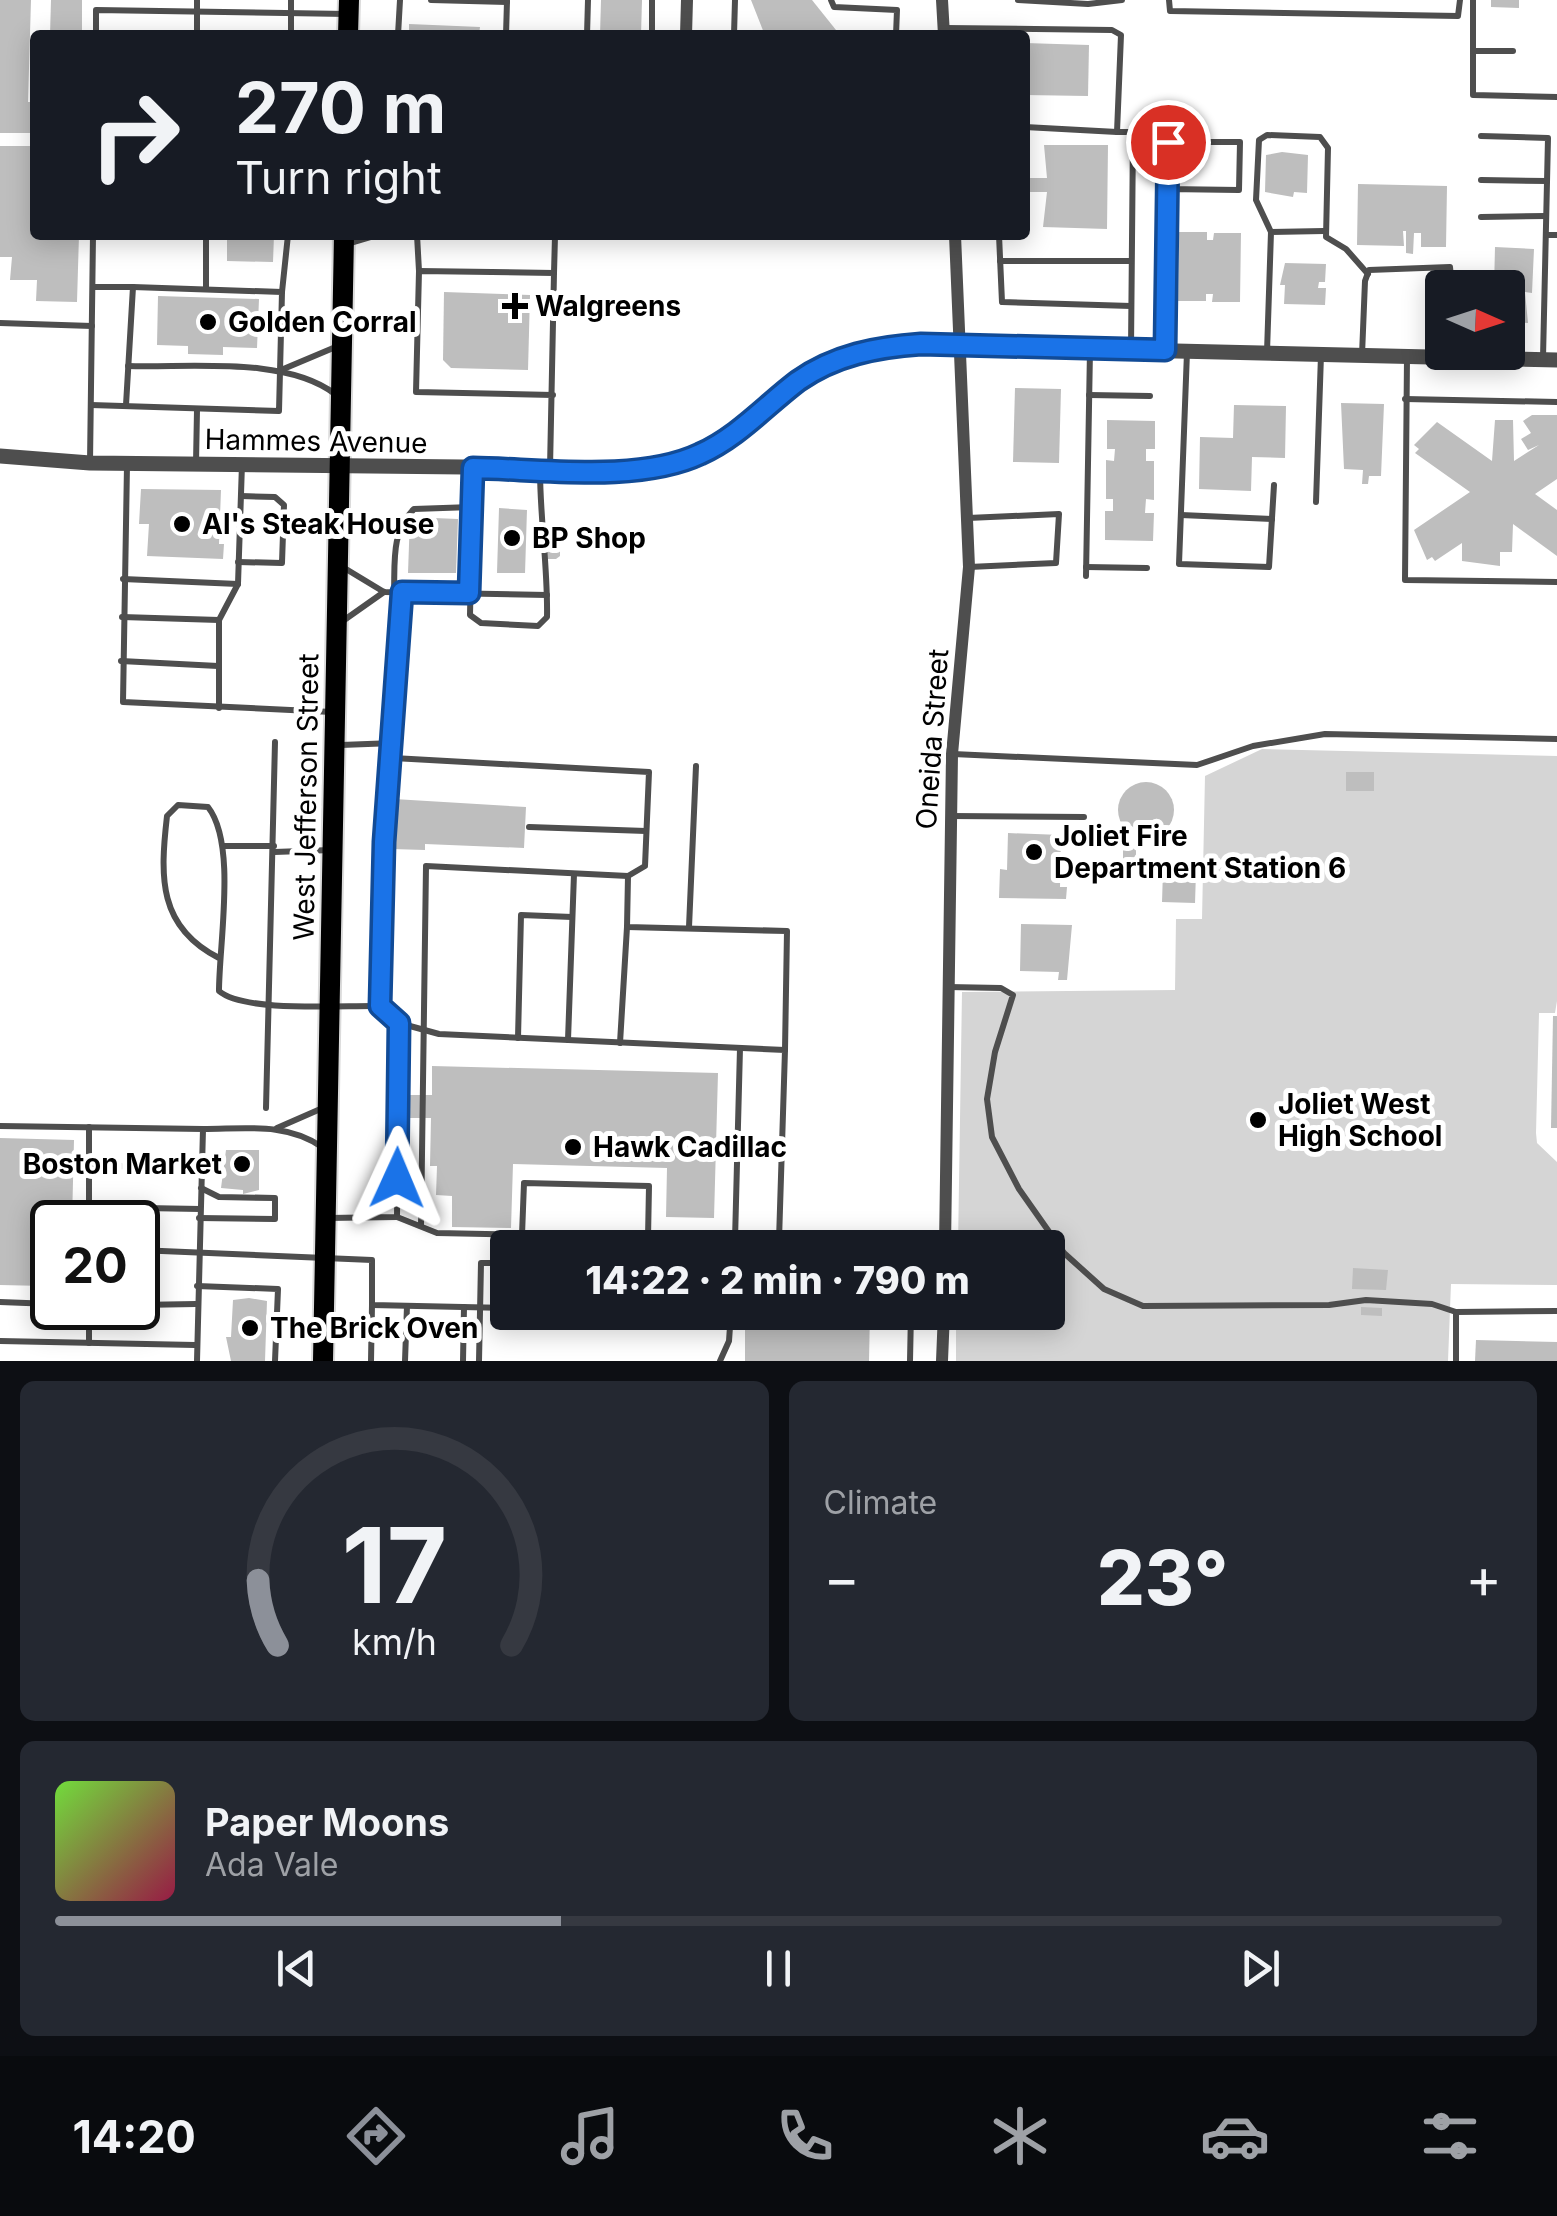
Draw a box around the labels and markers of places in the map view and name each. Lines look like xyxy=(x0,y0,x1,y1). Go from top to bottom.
pin xyxy=(1126,100,1211,185)
place label: Walgreens xyxy=(535,289,681,323)
marker: Walgreens xyxy=(504,295,526,317)
place label: Golden Corral xyxy=(228,305,417,339)
marker: Golden Corral xyxy=(197,311,219,333)
place label: Al's Steak House xyxy=(202,507,434,541)
marker: Al's Steak House xyxy=(171,513,193,535)
place label: BP Shop xyxy=(532,521,646,555)
marker: BP Shop xyxy=(501,527,523,549)
place label: Joliet Fire Department Station 6 xyxy=(1054,819,1346,885)
marker: Joliet Fire Department Station 6 xyxy=(1023,841,1045,863)
place label: Joliet West High School xyxy=(1278,1087,1442,1153)
marker: Joliet West High School xyxy=(1247,1109,1269,1131)
place label: Hawk Cadillac xyxy=(593,1130,787,1164)
marker: Hawk Cadillac xyxy=(562,1136,584,1158)
place label: Boston Market xyxy=(23,1147,222,1181)
marker: Boston Market xyxy=(231,1153,253,1175)
place label: The Brick Oven xyxy=(270,1311,478,1345)
marker: The Brick Oven xyxy=(239,1317,261,1339)

